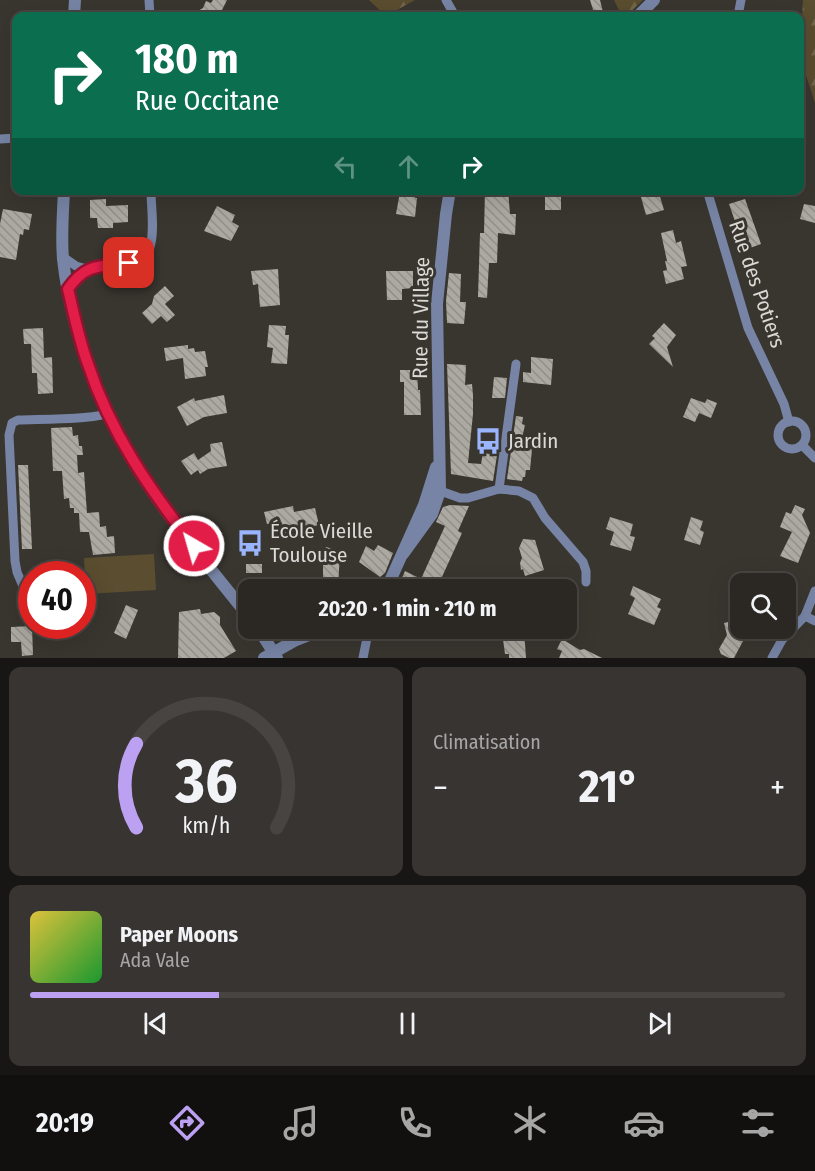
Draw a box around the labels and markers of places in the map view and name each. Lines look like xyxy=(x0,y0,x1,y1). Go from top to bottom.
pin xyxy=(103,237,154,288)
bus stop icon: Jardin xyxy=(473,426,503,456)
place label: Jardin xyxy=(508,428,558,454)
place label: École Vieille Toulouse xyxy=(270,518,373,568)
bus stop icon: École Vieille Toulouse xyxy=(235,528,265,558)

